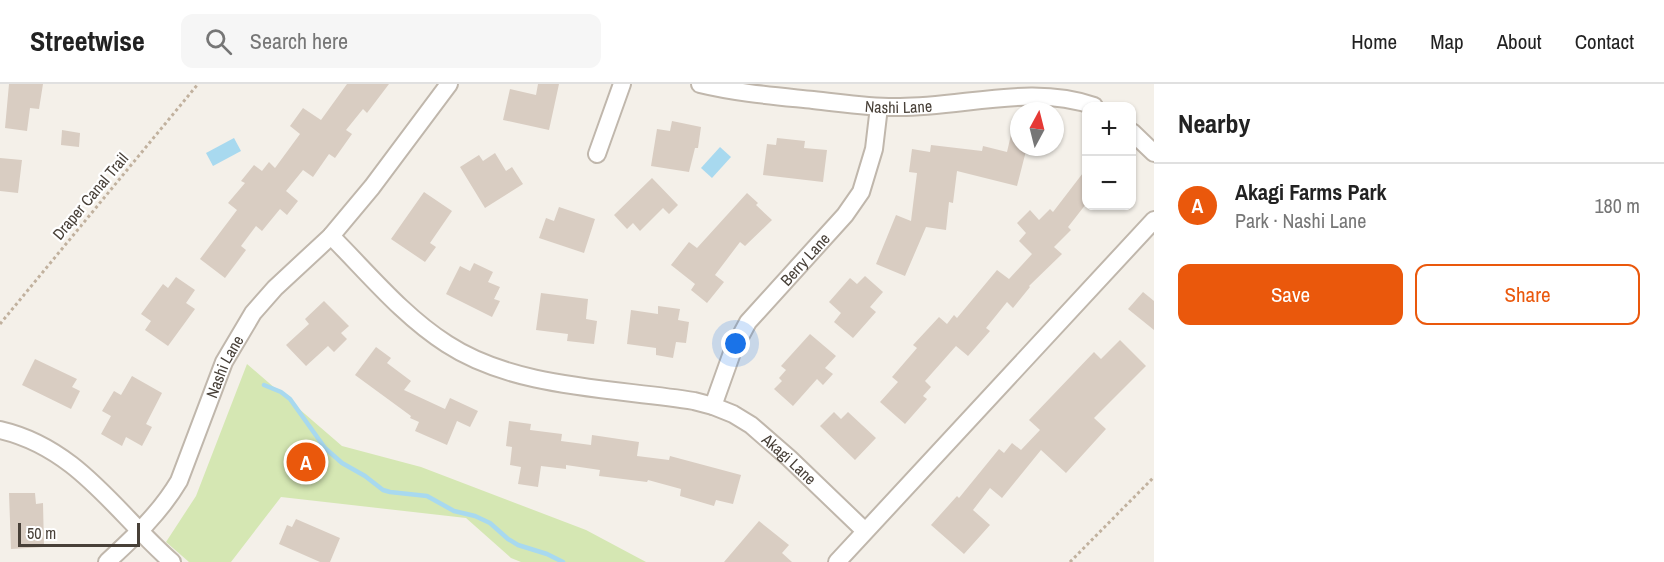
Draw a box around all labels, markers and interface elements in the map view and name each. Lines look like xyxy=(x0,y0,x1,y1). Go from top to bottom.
search box xyxy=(181,14,601,68)
text: Streetwise xyxy=(30,22,145,60)
icon: search xyxy=(202,25,235,58)
text: Search here xyxy=(250,26,348,56)
text: Home xyxy=(1351,27,1397,56)
text: Map xyxy=(1430,27,1464,56)
text: About xyxy=(1497,27,1542,56)
text: Contact xyxy=(1575,27,1634,56)
street label: Nashi Lane xyxy=(864,94,933,118)
north arrow xyxy=(1010,102,1064,156)
map controls xyxy=(1082,102,1136,210)
button: + xyxy=(1082,102,1136,156)
text: Nearby xyxy=(1178,106,1250,141)
street label: Draper Canal Trail xyxy=(47,148,133,244)
button: − xyxy=(1082,156,1136,210)
text: Akagi Farms Park xyxy=(1235,177,1387,207)
text: A xyxy=(1192,192,1203,219)
text: 180 m xyxy=(1594,192,1640,219)
text: Park · Nashi Lane xyxy=(1235,207,1366,234)
street label: Berry Lane xyxy=(775,228,835,290)
button: Save xyxy=(1178,264,1403,325)
button: Share xyxy=(1415,264,1640,325)
your location xyxy=(721,329,750,358)
street label: Nashi Lane xyxy=(200,331,249,401)
street label: Akagi Lane xyxy=(757,428,821,490)
pin: A xyxy=(286,440,326,484)
scale bar xyxy=(18,520,140,548)
text: 50 m xyxy=(27,522,56,544)

